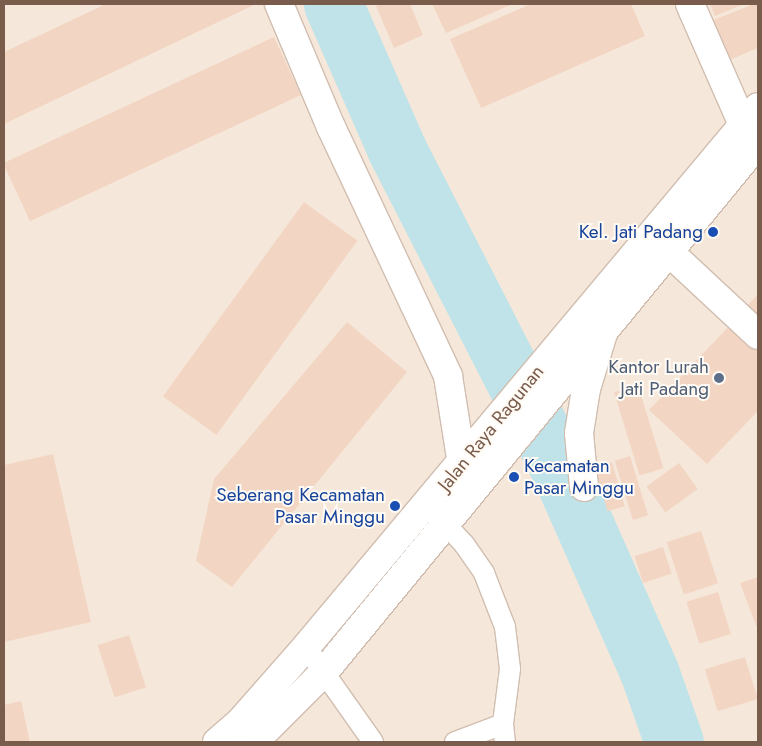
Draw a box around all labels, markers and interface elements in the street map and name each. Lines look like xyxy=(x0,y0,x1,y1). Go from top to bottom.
place label: Kel. Jati Padang xyxy=(579,221,703,243)
marker: Kel. Jati Padang xyxy=(707,226,719,238)
place label: Kantor Lurah Jati Padang xyxy=(608,356,709,400)
street label: Jalan Raya Ragunan xyxy=(433,360,549,496)
marker: Kantor Lurah Jati Padang xyxy=(713,372,725,384)
place label: Kecamatan Pasar Minggu xyxy=(524,455,634,499)
marker: Kecamatan Pasar Minggu xyxy=(508,471,520,483)
place label: Seberang Kecamatan Pasar Minggu xyxy=(216,484,385,528)
marker: Seberang Kecamatan Pasar Minggu xyxy=(389,500,401,512)

